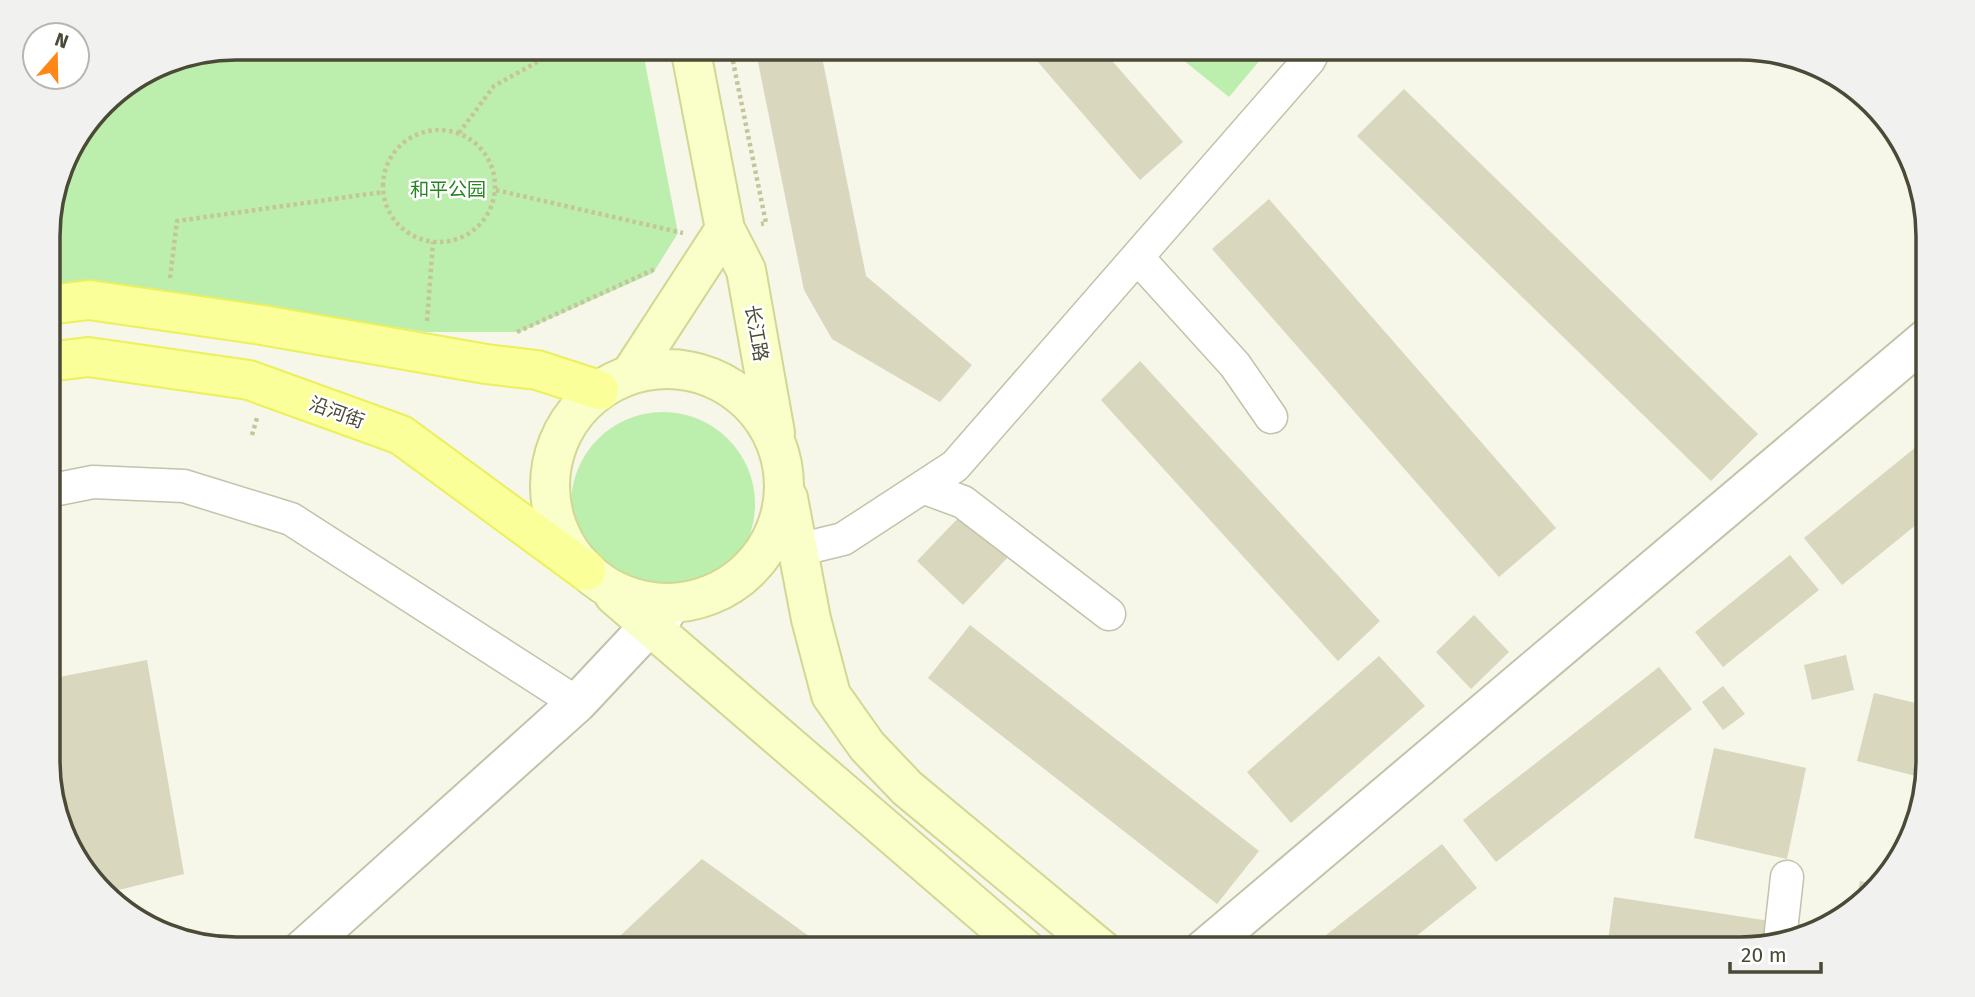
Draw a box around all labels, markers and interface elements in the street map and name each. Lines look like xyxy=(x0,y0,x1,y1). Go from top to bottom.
north arrow xyxy=(21,21,91,91)
text: N xyxy=(52,28,72,53)
park label: 和平公园 xyxy=(410,178,486,201)
street label: 长江路 xyxy=(740,303,773,363)
street label: 沿河街 xyxy=(306,392,368,433)
scale bar xyxy=(1730,930,1821,974)
text: 20 m xyxy=(1741,942,1787,968)

